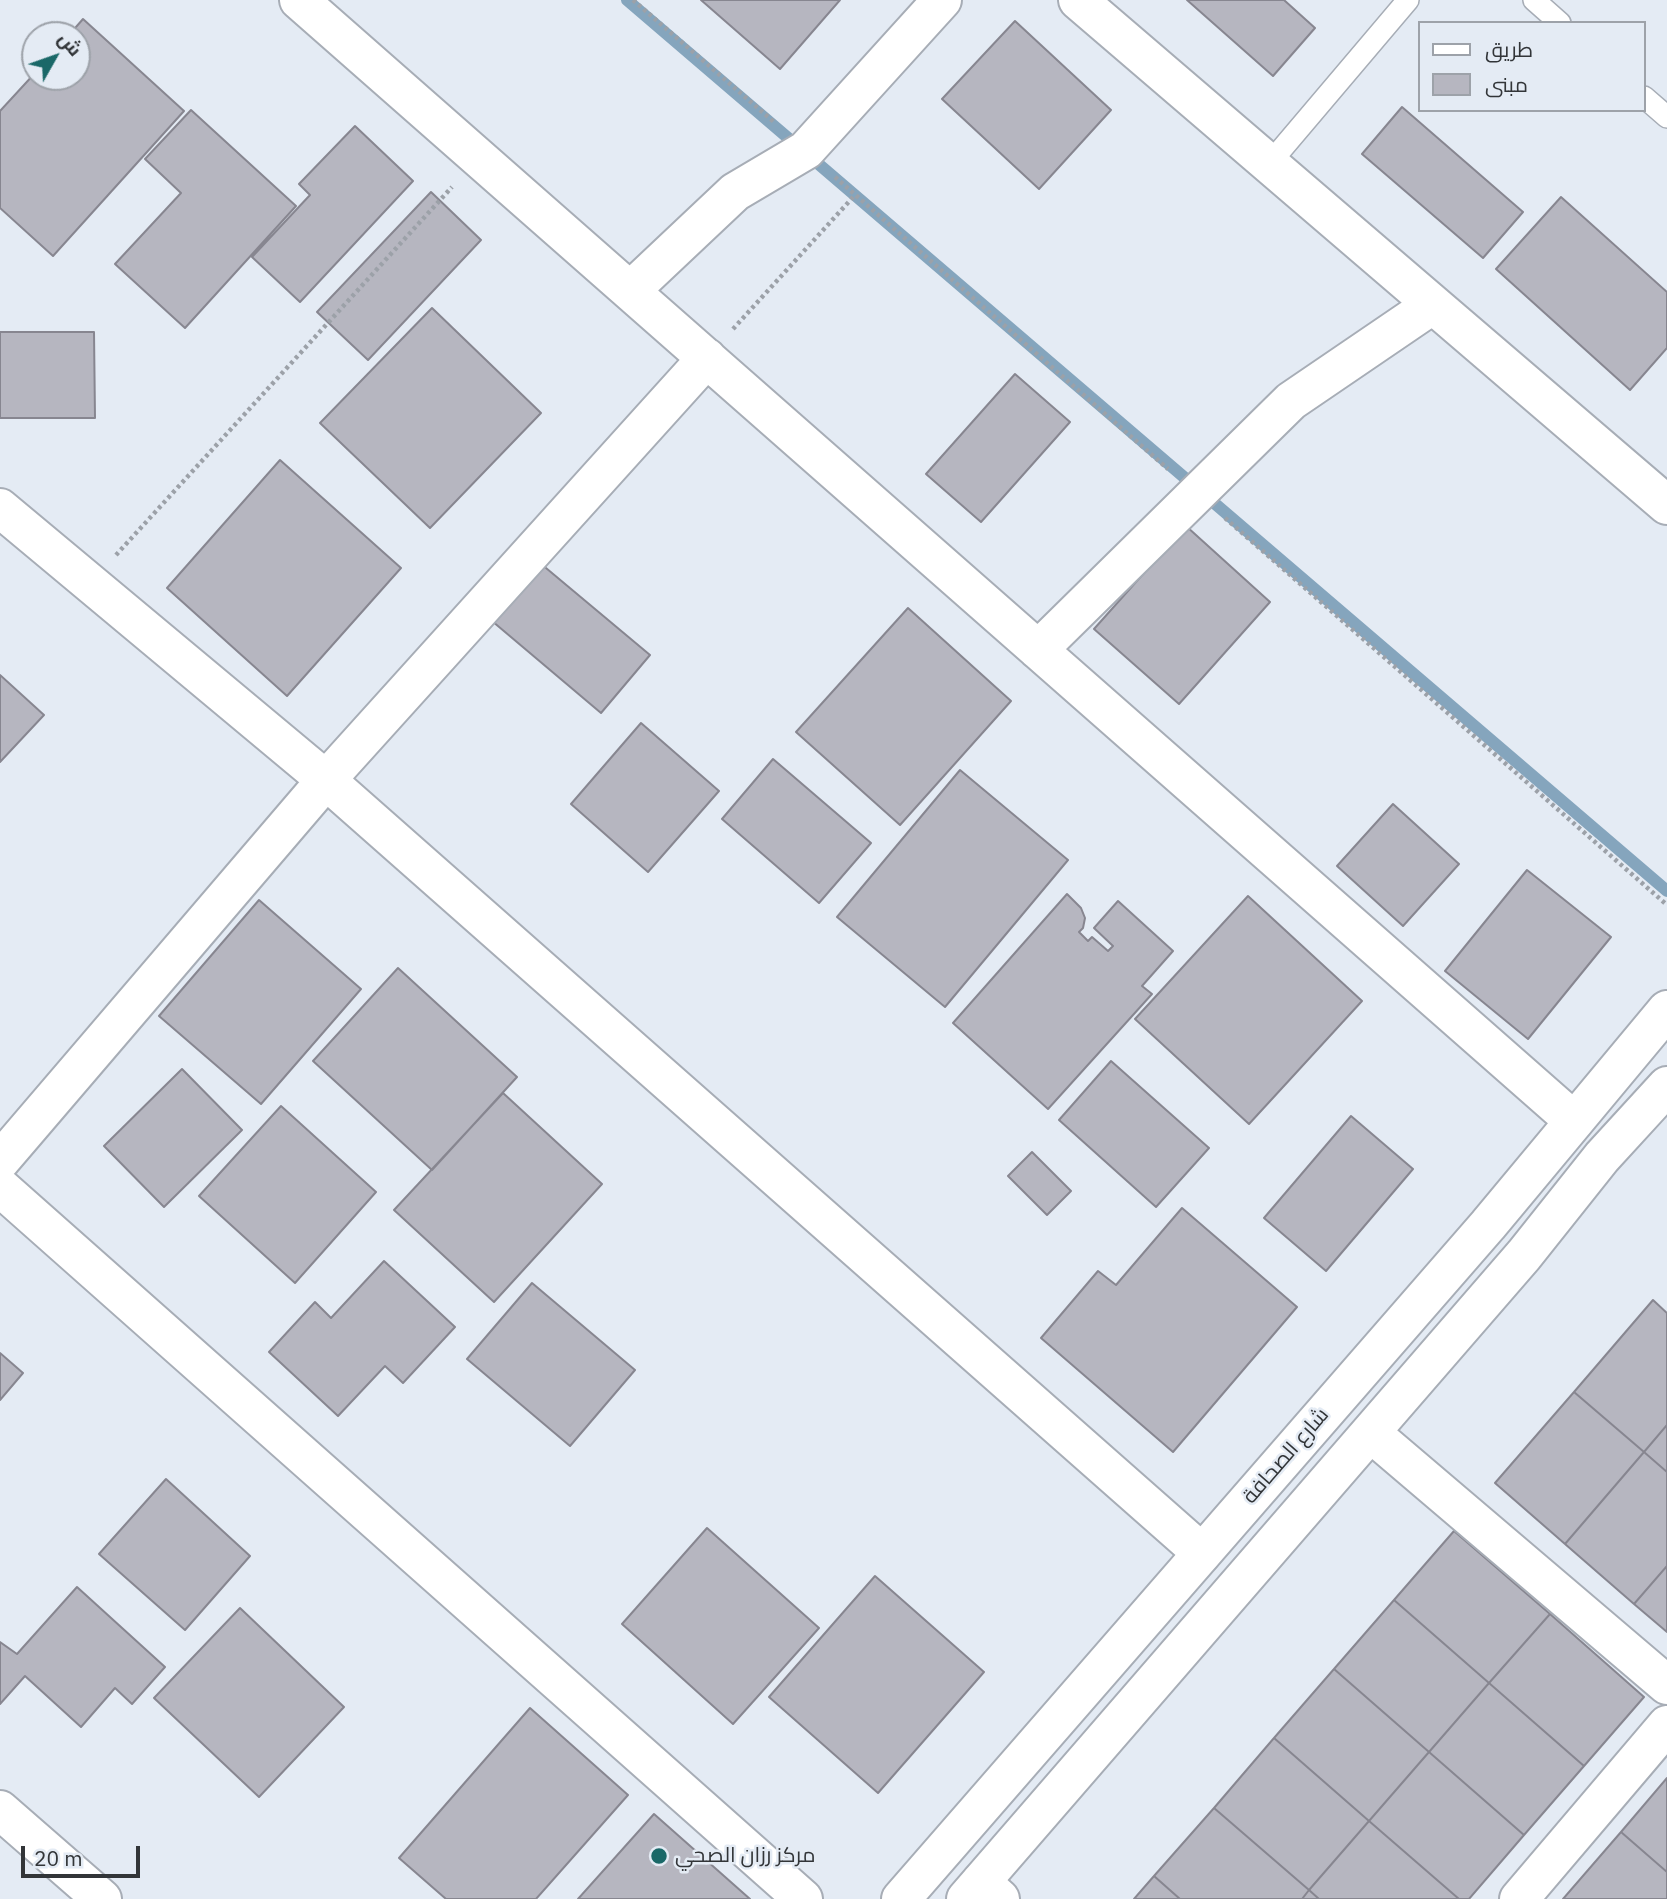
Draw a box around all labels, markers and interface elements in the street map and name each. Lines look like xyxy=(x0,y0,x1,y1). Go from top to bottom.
north arrow xyxy=(21,21,91,91)
legend xyxy=(1418,21,1646,112)
text: ش xyxy=(54,27,88,61)
text: طريق xyxy=(1485,35,1533,63)
text: مبنى xyxy=(1485,70,1528,98)
street label: شارع الصحافة xyxy=(1238,1403,1334,1509)
scale bar xyxy=(24,1832,144,1876)
place label: مركز رزان الصحي xyxy=(675,1843,815,1869)
text: 20 m xyxy=(34,1844,83,1872)
marker: مركز رزان الصحي xyxy=(649,1846,669,1866)

